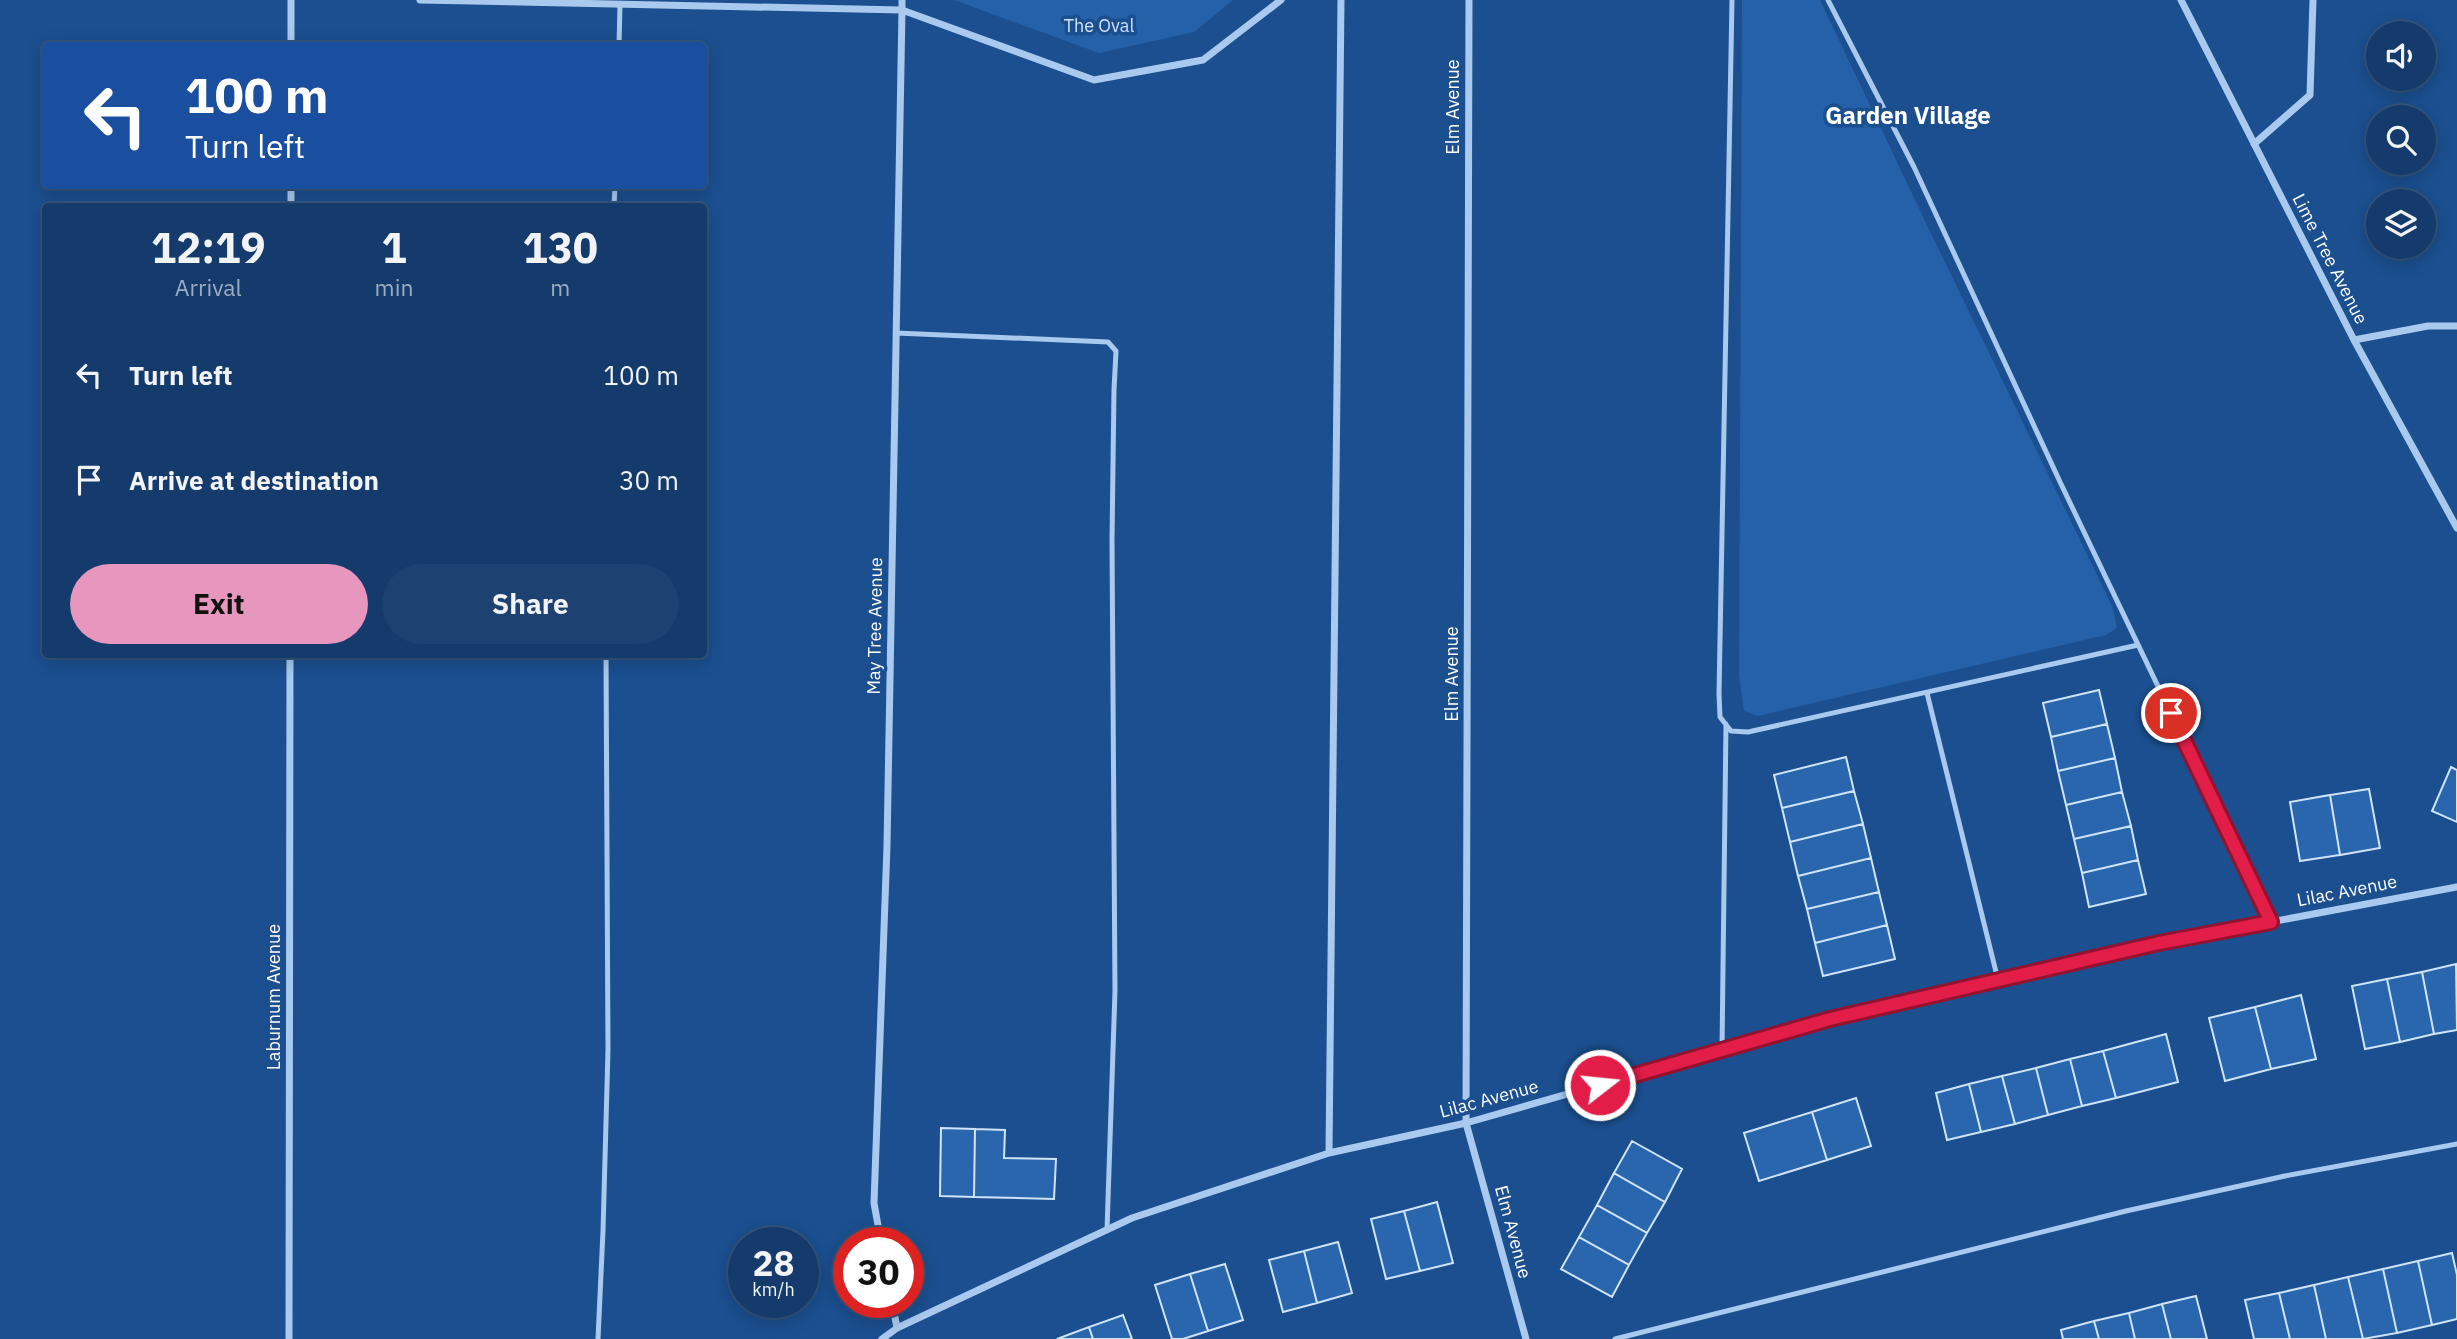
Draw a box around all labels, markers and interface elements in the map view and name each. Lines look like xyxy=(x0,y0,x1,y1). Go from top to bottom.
park label: The Oval xyxy=(1064,14,1134,37)
map controls xyxy=(2366,21,2436,259)
button: sound xyxy=(2366,21,2436,91)
street label: Elm Avenue xyxy=(1441,59,1464,155)
text: 100 m xyxy=(185,63,329,126)
icon: left xyxy=(70,70,161,161)
district label: Garden Village xyxy=(1825,99,1991,131)
button: search xyxy=(2366,105,2436,175)
text: Turn left xyxy=(185,125,305,167)
button: layers xyxy=(2366,189,2436,259)
street label: Lime Tree Avenue xyxy=(2288,190,2373,328)
text: 12:19 xyxy=(151,220,266,275)
text: 1 xyxy=(381,220,407,275)
text: 130 xyxy=(522,220,598,275)
text: Arrival xyxy=(175,272,242,302)
text: min xyxy=(375,272,413,302)
text: m xyxy=(550,272,570,302)
icon: left xyxy=(70,356,108,394)
text: Turn left xyxy=(129,358,232,392)
text: 100 m xyxy=(603,358,679,392)
icon: arrive xyxy=(70,461,108,499)
text: Arrive at destination xyxy=(129,463,379,497)
text: 30 m xyxy=(619,463,679,497)
street label: May Tree Avenue xyxy=(862,557,887,695)
button: Exit xyxy=(70,564,368,644)
button: Share xyxy=(382,564,679,644)
street label: Elm Avenue xyxy=(1440,626,1463,722)
pin xyxy=(2141,683,2201,743)
icon: arrive xyxy=(2152,694,2190,732)
street label: Lilac Avenue xyxy=(2295,870,2399,911)
street label: Laburnum Avenue xyxy=(262,924,285,1070)
position arrow xyxy=(1563,1048,1637,1122)
street label: Lilac Avenue xyxy=(1437,1074,1541,1123)
street label: Elm Avenue xyxy=(1490,1183,1537,1281)
speed limit sign: 30 xyxy=(833,1227,924,1318)
text: 28 xyxy=(752,1240,795,1286)
text: km/h xyxy=(752,1278,795,1301)

